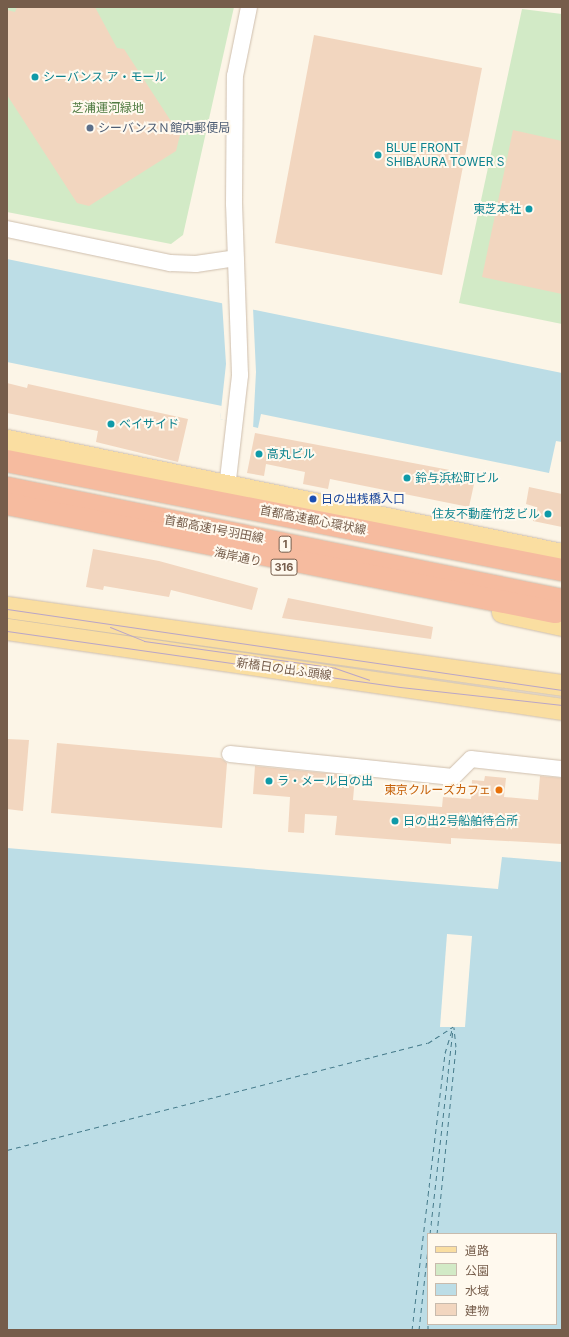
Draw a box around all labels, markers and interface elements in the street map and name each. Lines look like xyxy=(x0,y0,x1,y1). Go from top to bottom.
place label: シーバンス ア・モール xyxy=(43,70,166,84)
marker: シーバンス ア・モール xyxy=(30,72,40,82)
park label: 芝浦運河緑地 xyxy=(72,101,144,115)
place label: シーバンスＮ館内郵便局 xyxy=(98,121,230,135)
marker: シーバンスＮ館内郵便局 xyxy=(85,123,95,133)
place label: BLUE FRONT SHIBAURA TOWER S xyxy=(386,141,504,169)
marker: BLUE FRONT SHIBAURA TOWER S xyxy=(373,150,383,160)
place label: 東芝本社 xyxy=(473,202,521,216)
marker: 東芝本社 xyxy=(524,204,534,214)
place label: ベイサイド xyxy=(119,417,179,431)
marker: ベイサイド xyxy=(106,419,116,429)
place label: 高丸ビル xyxy=(267,447,315,461)
marker: 高丸ビル xyxy=(254,449,264,459)
place label: 鈴与浜松町ビル xyxy=(415,471,499,485)
marker: 鈴与浜松町ビル xyxy=(402,473,412,483)
place label: 日の出桟橋入口 xyxy=(321,492,405,506)
marker: 日の出桟橋入口 xyxy=(308,494,318,504)
street label: 首都高速都心環状線 xyxy=(259,503,367,537)
place label: 住友不動産竹芝ビル xyxy=(432,507,540,521)
marker: 住友不動産竹芝ビル xyxy=(543,509,553,519)
street label: 首都高速1号羽田線 xyxy=(163,512,265,546)
road number: 1 xyxy=(278,535,292,553)
street label: 海岸通り xyxy=(213,545,263,569)
road number: 316 xyxy=(270,558,298,576)
street label: 新橋日の出ふ頭線 xyxy=(235,655,333,683)
place label: ラ・メール日の出 xyxy=(277,774,373,788)
marker: ラ・メール日の出 xyxy=(264,776,274,786)
place label: 東京クルーズカフェ xyxy=(383,783,491,797)
marker: 東京クルーズカフェ xyxy=(494,785,504,795)
place label: 日の出2号船舶待合所 xyxy=(403,814,518,828)
marker: 日の出2号船舶待合所 xyxy=(390,816,400,826)
legend xyxy=(427,1233,557,1325)
text: 道路 xyxy=(465,1243,489,1258)
text: 公園 xyxy=(465,1263,489,1278)
text: 水域 xyxy=(465,1283,489,1298)
text: 建物 xyxy=(465,1303,489,1318)

